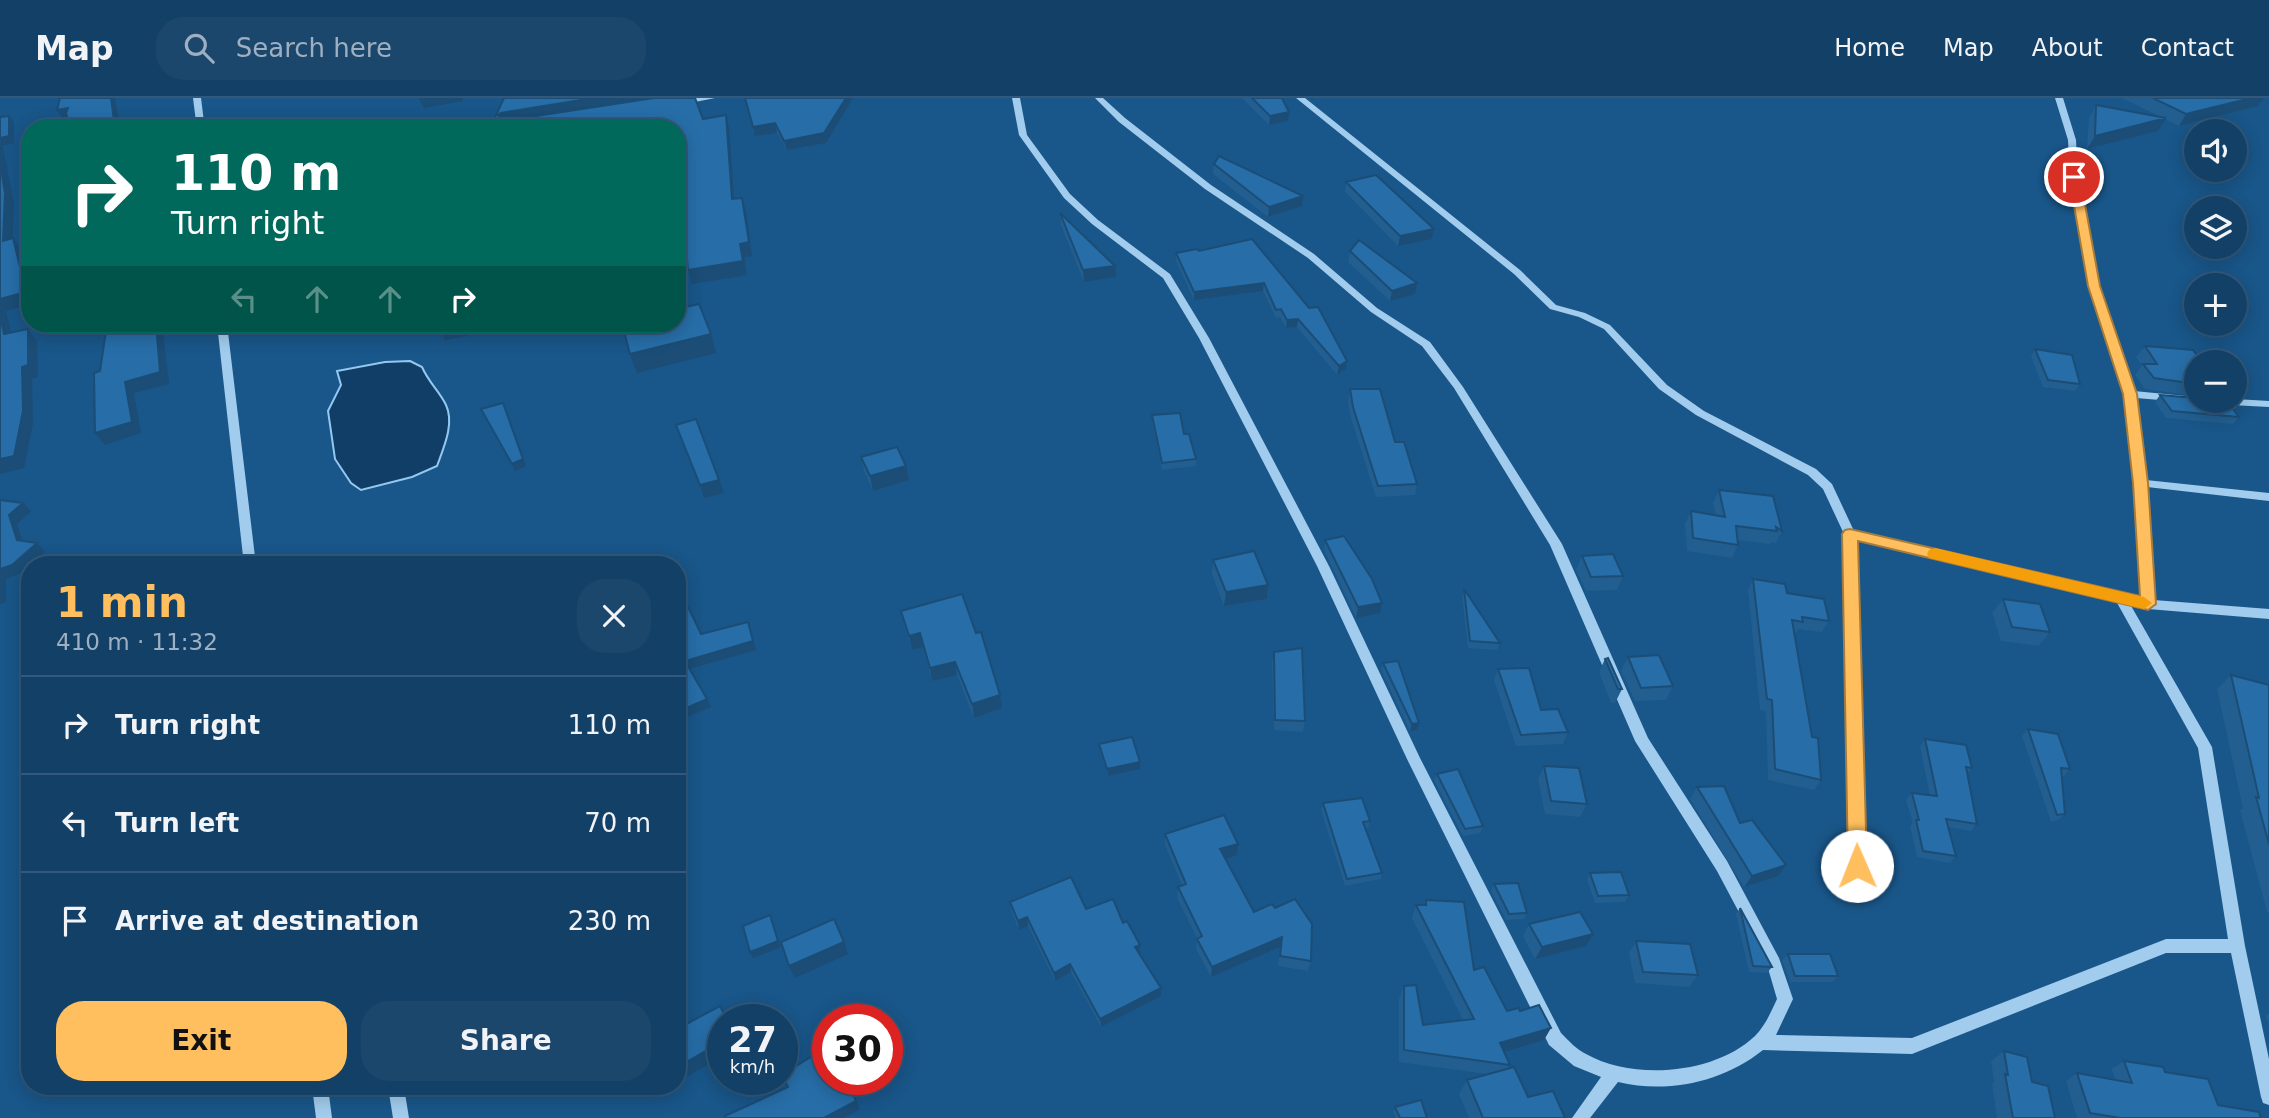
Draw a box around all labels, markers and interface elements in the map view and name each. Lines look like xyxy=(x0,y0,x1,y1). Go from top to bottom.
search box xyxy=(156,17,646,80)
text: Map xyxy=(35,29,114,68)
icon: search xyxy=(180,29,218,67)
text: Search here xyxy=(236,33,392,63)
text: Home xyxy=(1834,34,1905,62)
text: Map xyxy=(1943,34,1994,62)
text: About xyxy=(2032,34,2103,62)
text: Contact xyxy=(2141,34,2234,62)
map controls xyxy=(2184,119,2247,413)
button: sound xyxy=(2184,119,2247,182)
text: 110 m xyxy=(171,145,341,202)
icon: right xyxy=(56,147,147,238)
pin xyxy=(2044,147,2104,207)
icon: arrive xyxy=(2055,158,2093,196)
button: layers xyxy=(2184,196,2247,259)
text: Turn right xyxy=(171,204,324,242)
button: + xyxy=(2184,273,2247,336)
icon: left xyxy=(225,280,263,318)
icon: ahead xyxy=(298,280,336,318)
icon: ahead xyxy=(371,280,409,318)
icon: right xyxy=(444,280,482,318)
button: − xyxy=(2184,350,2247,413)
text: 1 min xyxy=(56,578,188,627)
button: close xyxy=(577,579,651,653)
text: 410 m · 11:32 xyxy=(56,629,218,655)
icon: right xyxy=(56,706,94,744)
text: Turn right xyxy=(115,710,260,740)
text: 110 m xyxy=(568,710,651,740)
icon: left xyxy=(56,804,94,842)
text: Turn left xyxy=(115,808,239,838)
text: 70 m xyxy=(584,808,651,838)
position arrow xyxy=(1820,829,1894,903)
icon: arrive xyxy=(56,902,94,940)
text: Arrive at destination xyxy=(115,906,419,936)
text: 230 m xyxy=(568,906,651,936)
button: Exit xyxy=(56,1001,347,1081)
button: Share xyxy=(361,1001,651,1081)
speed limit sign: 30 xyxy=(812,1004,903,1095)
text: 27 xyxy=(728,1020,777,1060)
text: km/h xyxy=(730,1056,775,1077)

